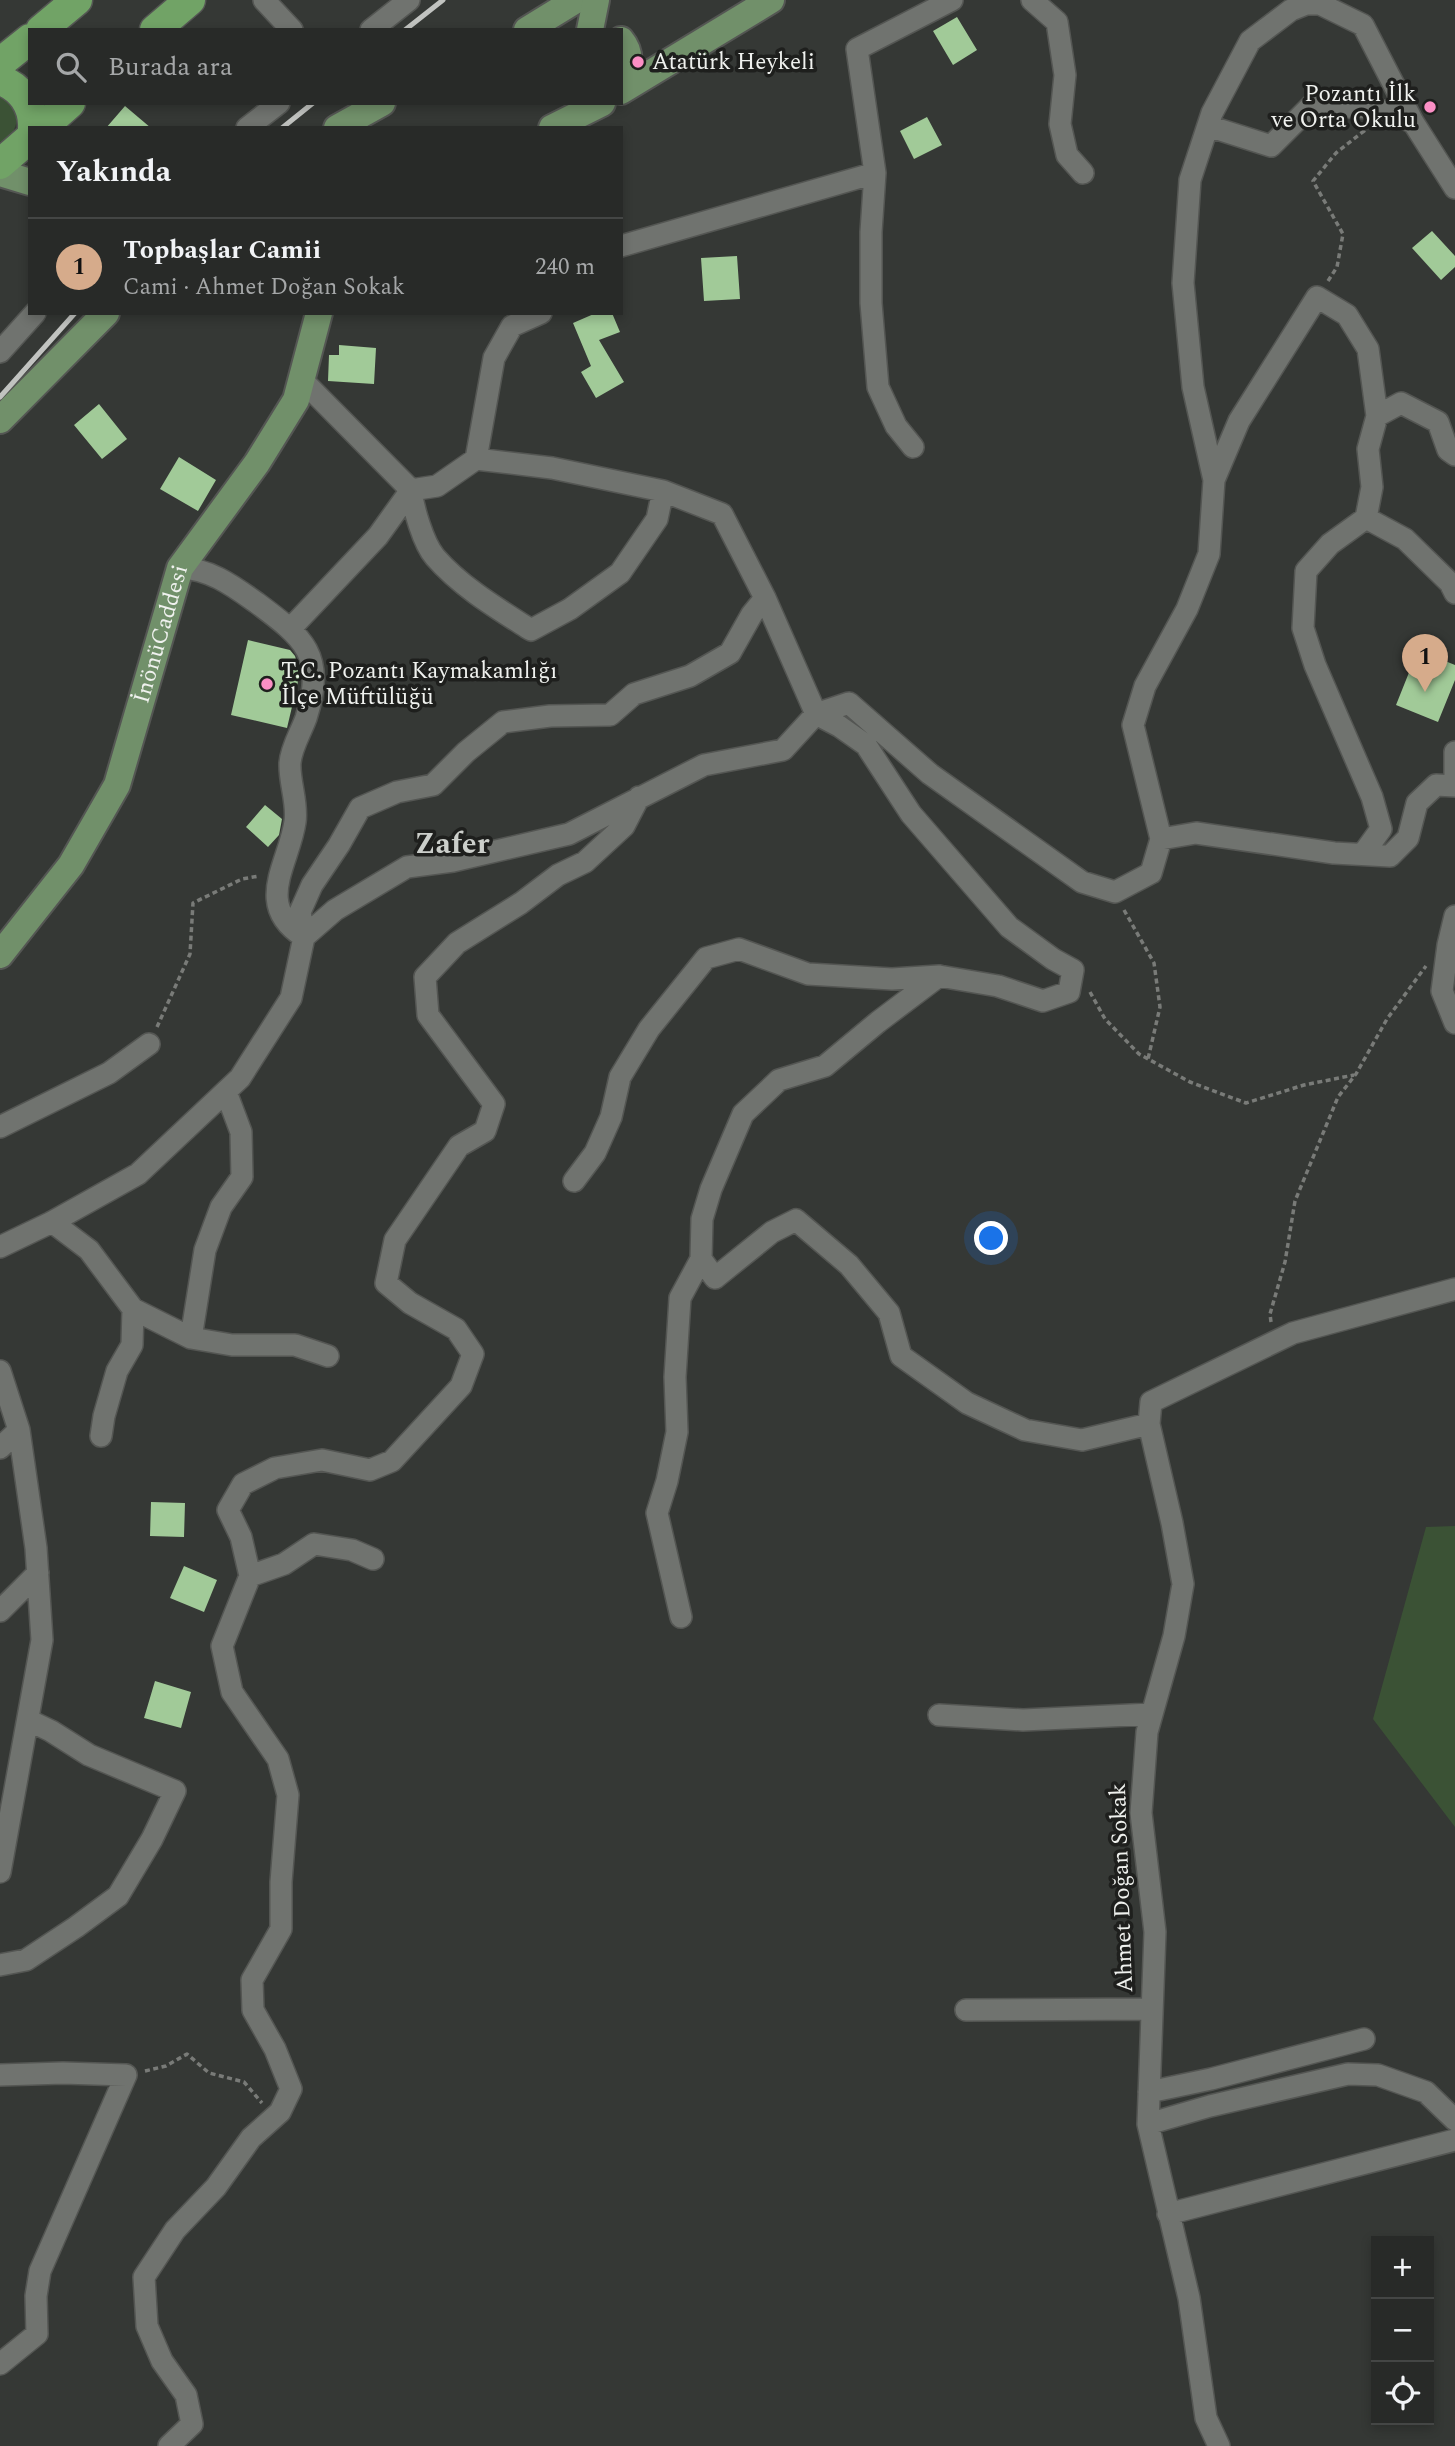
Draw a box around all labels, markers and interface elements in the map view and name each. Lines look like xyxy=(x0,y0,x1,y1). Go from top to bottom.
search box xyxy=(28,28,623,105)
place label: Atatürk Heykeli xyxy=(652,45,815,80)
text: Burada ara xyxy=(108,47,233,87)
icon: search xyxy=(52,48,90,86)
marker: Atatürk Heykeli xyxy=(630,54,646,70)
place label: Pozantı İlk ve Orta Okulu xyxy=(1271,77,1416,138)
marker: Pozantı İlk ve Orta Okulu xyxy=(1422,99,1438,115)
text: Yakında xyxy=(56,149,171,195)
text: Topbaşlar Camii xyxy=(123,230,321,270)
text: 1 xyxy=(73,250,85,285)
text: 240 m xyxy=(535,250,595,285)
text: Cami · Ahmet Doğan Sokak xyxy=(123,270,405,305)
street label: İnönüCaddesi xyxy=(124,561,198,708)
pin: 1 xyxy=(1402,634,1448,692)
place label: T.C. Pozantı Kaymakamlığı İlçe Müftülüğü xyxy=(281,654,557,715)
marker: T.C. Pozantı Kaymakamlığı İlçe Müftülüğü xyxy=(259,676,275,692)
district label: Zafer xyxy=(415,821,490,867)
your location xyxy=(974,1221,1008,1255)
street label: Ahmet Doğan Sokak xyxy=(1101,1782,1143,1993)
map controls xyxy=(1371,2236,1434,2425)
button: + xyxy=(1371,2236,1434,2299)
button: − xyxy=(1371,2299,1434,2362)
button: locate xyxy=(1371,2362,1434,2425)

